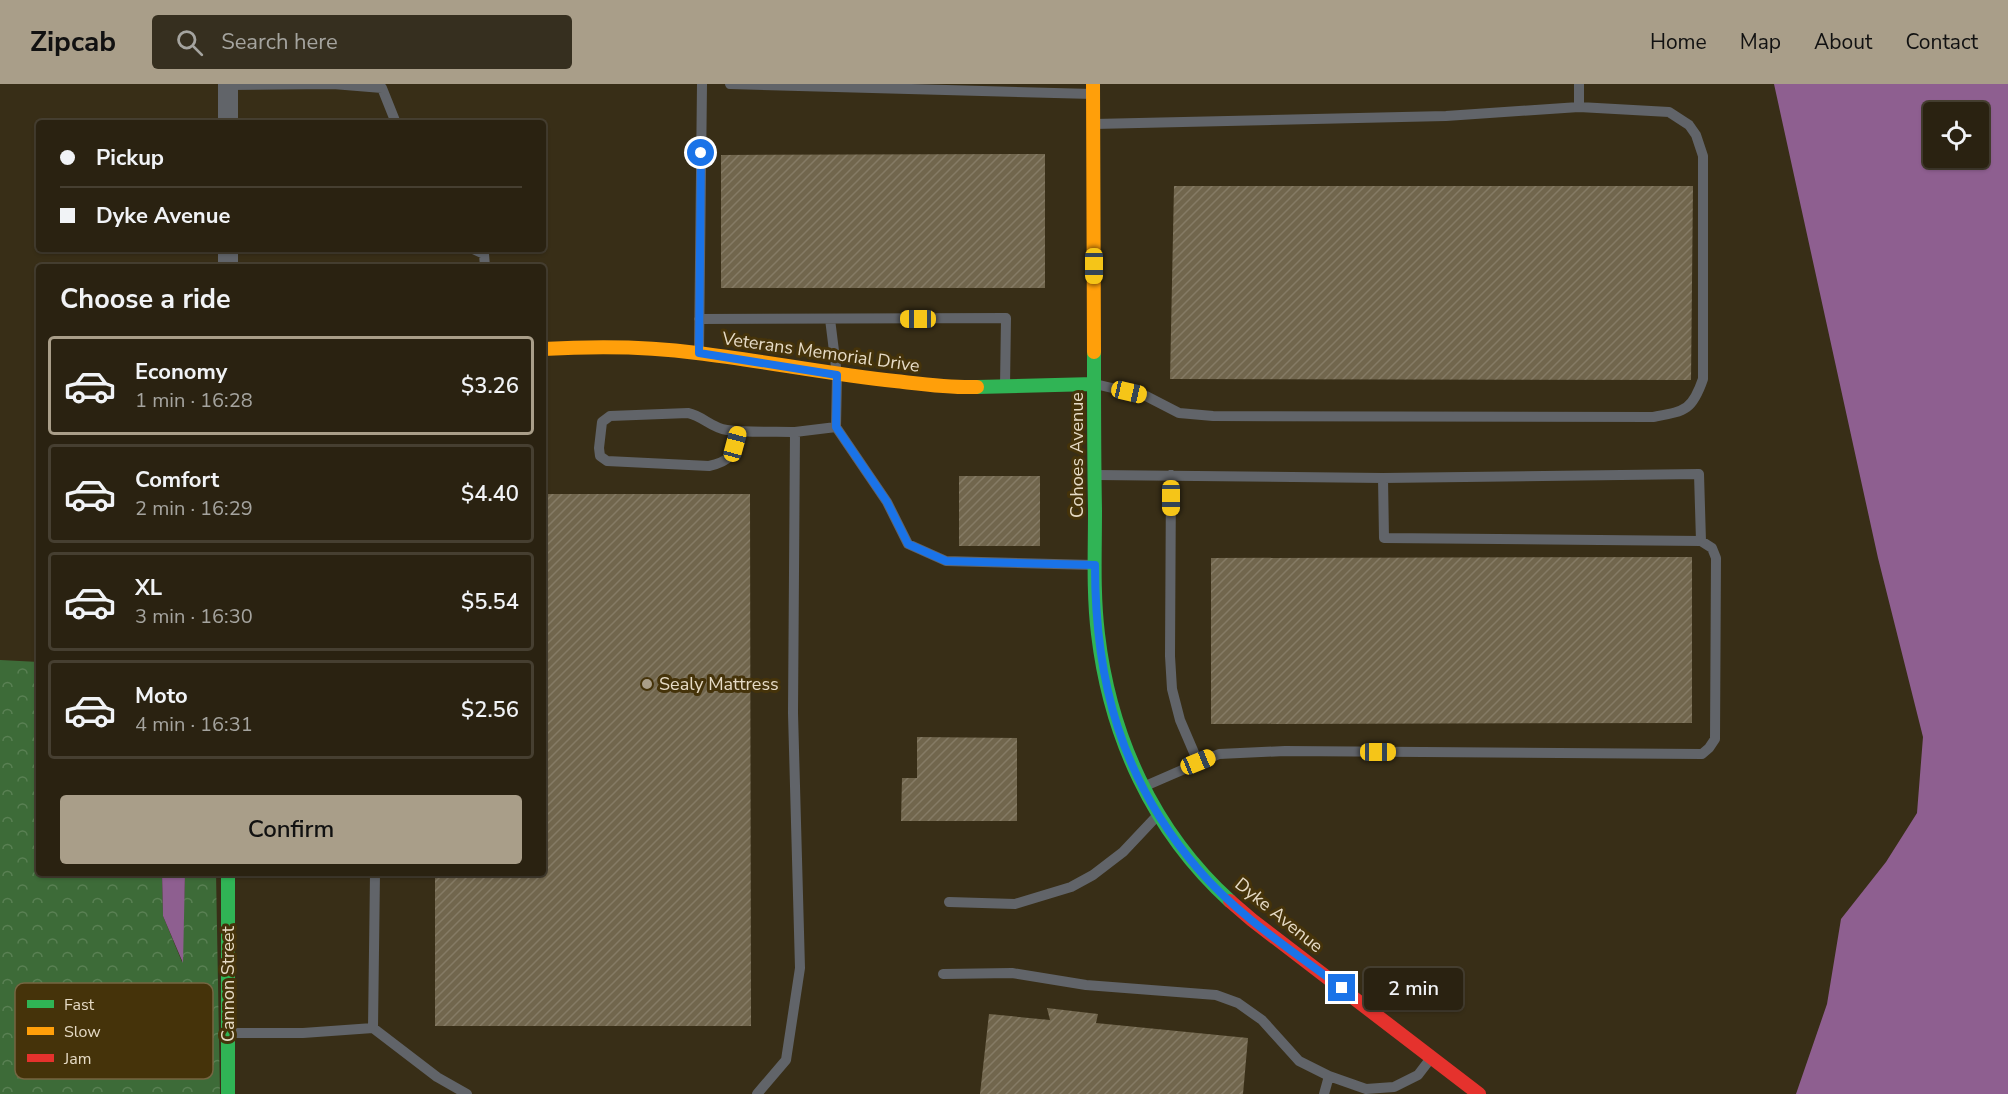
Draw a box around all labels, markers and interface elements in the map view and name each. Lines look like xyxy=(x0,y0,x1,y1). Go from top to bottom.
search box xyxy=(152,15,572,69)
text: Zipcab xyxy=(30,23,116,61)
icon: search xyxy=(173,26,206,59)
text: Search here xyxy=(221,27,338,57)
text: Home xyxy=(1650,28,1707,56)
text: Map xyxy=(1740,28,1781,56)
text: About xyxy=(1814,28,1872,56)
text: Contact xyxy=(1905,28,1978,56)
map controls xyxy=(1923,102,1989,168)
button: locate xyxy=(1923,102,1989,168)
route start xyxy=(687,139,714,166)
text: Pickup xyxy=(96,143,164,173)
text: Dyke Avenue xyxy=(96,201,230,231)
car xyxy=(1085,248,1103,284)
text: Choose a ride xyxy=(60,281,231,318)
car xyxy=(900,310,936,328)
street label: Veterans Memorial Drive xyxy=(720,326,921,378)
text: Economy xyxy=(135,357,227,387)
icon: car xyxy=(63,359,117,413)
text: $3.26 xyxy=(461,371,519,401)
car xyxy=(1109,379,1149,405)
text: 1 min · 16:28 xyxy=(135,387,253,414)
street label: Cohoes Avenue xyxy=(1065,392,1089,518)
car xyxy=(722,424,748,464)
text: Comfort xyxy=(135,465,219,495)
icon: car xyxy=(63,467,117,521)
text: $4.40 xyxy=(461,479,519,509)
car xyxy=(1162,480,1180,516)
text: 2 min · 16:29 xyxy=(135,495,253,522)
text: XL xyxy=(135,573,162,603)
icon: car xyxy=(63,575,117,629)
text: $5.54 xyxy=(461,587,519,617)
text: 3 min · 16:30 xyxy=(135,603,253,630)
place label: Sealy Mattress xyxy=(659,672,779,696)
marker: Sealy Mattress xyxy=(640,677,654,691)
text: Moto xyxy=(135,681,188,711)
icon: car xyxy=(63,683,117,737)
text: $2.56 xyxy=(461,695,519,725)
text: 4 min · 16:31 xyxy=(135,711,253,738)
car xyxy=(1360,743,1396,761)
car xyxy=(1178,747,1218,777)
button: Confirm xyxy=(60,795,522,864)
street label: Dyke Avenue xyxy=(1230,872,1328,958)
street label: Cannon Street xyxy=(216,925,240,1042)
callout: 2 min xyxy=(1363,967,1462,1009)
route end xyxy=(1328,974,1355,1001)
text: 2 min xyxy=(1388,975,1439,1002)
legend xyxy=(15,983,213,1079)
text: Fast xyxy=(64,994,95,1016)
text: Slow xyxy=(64,1021,101,1043)
text: Jam xyxy=(63,1048,91,1070)

